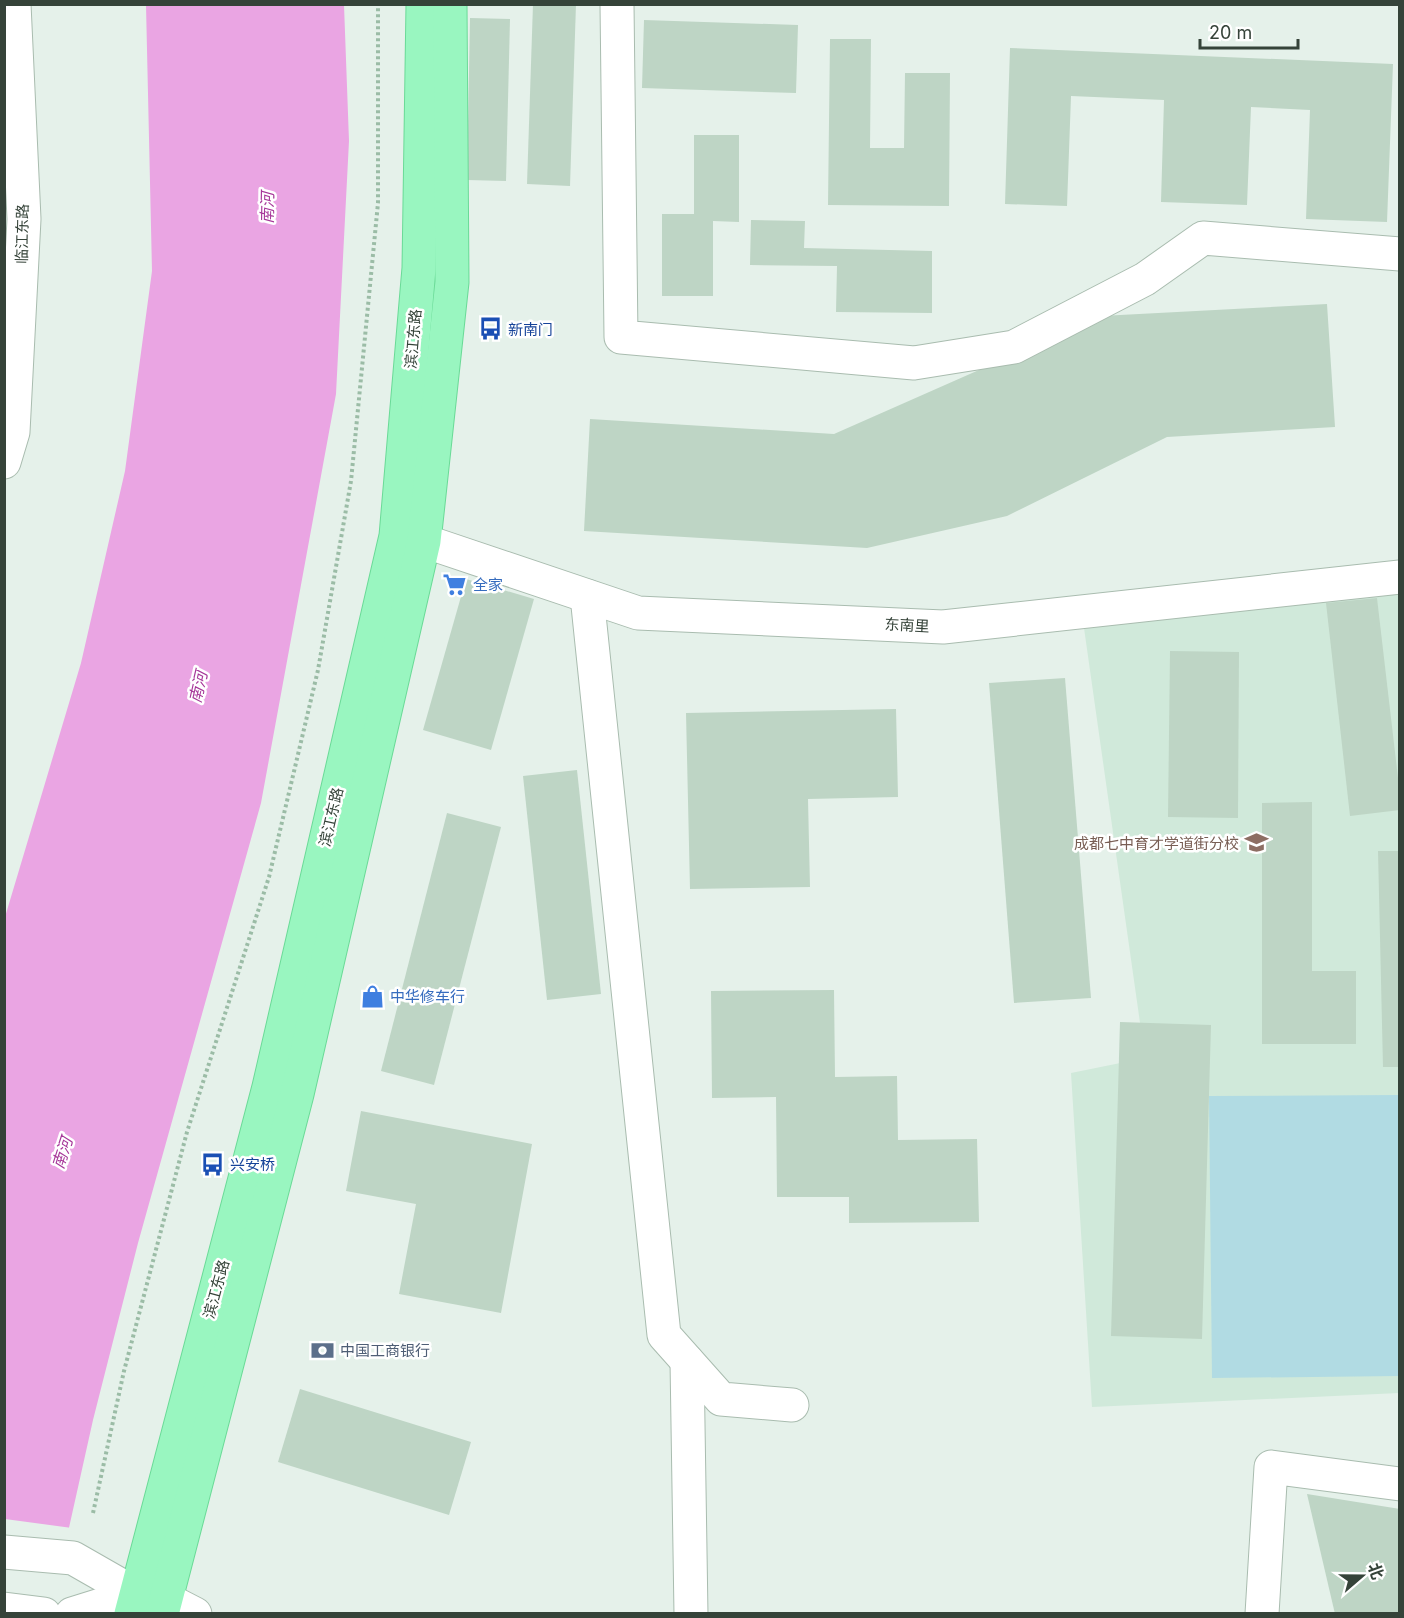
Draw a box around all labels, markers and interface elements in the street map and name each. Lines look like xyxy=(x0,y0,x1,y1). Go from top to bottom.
scale bar xyxy=(1200,12,1298,50)
text: 20 m xyxy=(1209,22,1252,43)
water label: 南河 xyxy=(257,189,277,224)
street label: 临江东路 xyxy=(12,204,32,264)
street label: 滨江东路 xyxy=(401,308,425,370)
bus stop icon: 新南门 xyxy=(477,316,503,342)
place label: 新南门 xyxy=(508,320,553,339)
supermarket icon: 全家 xyxy=(442,571,468,597)
place label: 全家 xyxy=(473,575,503,594)
street label: 东南里 xyxy=(884,614,930,636)
water label: 南河 xyxy=(185,666,212,705)
street label: 滨江东路 xyxy=(315,786,347,848)
school or university icon: 成都七中育才学道街分校 xyxy=(1244,830,1270,856)
place label: 成都七中育才学道街分校 xyxy=(1074,834,1239,853)
shop icon: 中华修车行 xyxy=(359,983,385,1009)
place label: 中华修车行 xyxy=(390,987,465,1006)
water label: 南河 xyxy=(48,1132,77,1171)
bus stop icon: 兴安桥 xyxy=(199,1151,225,1177)
place label: 兴安桥 xyxy=(230,1155,275,1174)
street label: 滨江东路 xyxy=(199,1258,233,1320)
bank icon: 中国工商银行 xyxy=(309,1337,335,1363)
place label: 中国工商银行 xyxy=(340,1341,430,1360)
north arrow xyxy=(1332,1546,1392,1606)
text: 北 xyxy=(1364,1560,1388,1582)

